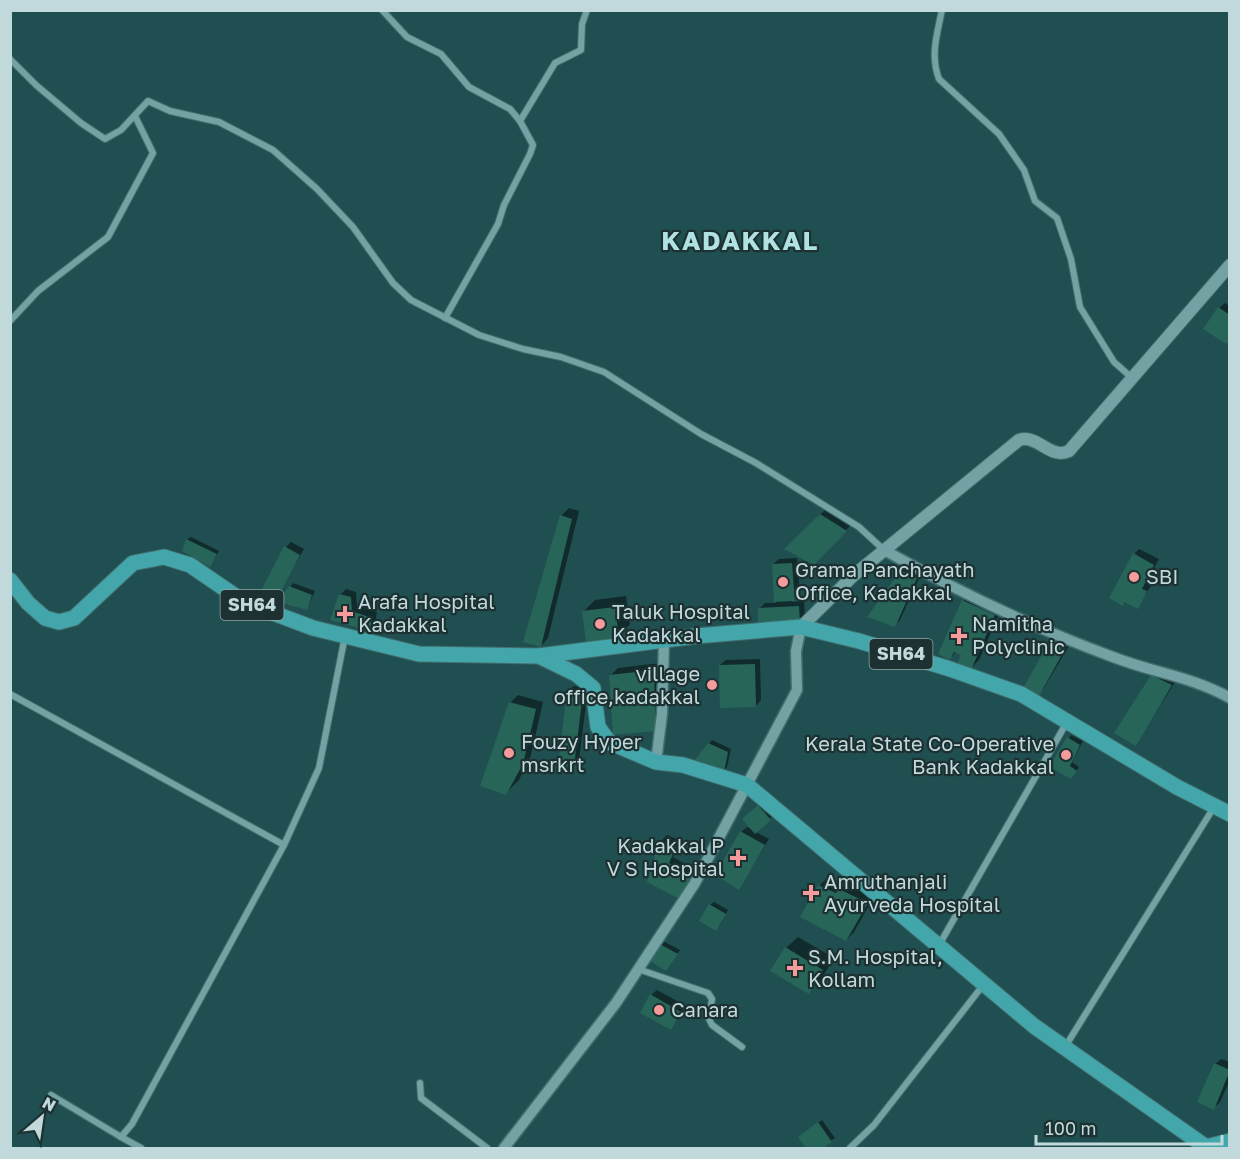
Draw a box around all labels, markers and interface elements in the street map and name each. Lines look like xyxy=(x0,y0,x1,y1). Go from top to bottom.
district label: KADAKKAL xyxy=(661,225,819,256)
place label: Grama Panchayath Office, Kadakkal xyxy=(795,557,975,604)
place label: SBI xyxy=(1146,564,1178,588)
marker: SBI xyxy=(1127,570,1141,584)
marker: Grama Panchayath Office, Kadakkal xyxy=(776,575,790,589)
place label: Arafa Hospital Kadakkal xyxy=(358,589,495,636)
road number: SH64 xyxy=(220,590,284,620)
place label: Taluk Hospital Kadakkal xyxy=(612,599,750,646)
marker: Arafa Hospital Kadakkal xyxy=(336,605,354,623)
place label: Namitha Polyclinic xyxy=(972,611,1065,658)
marker: Taluk Hospital Kadakkal xyxy=(593,617,607,631)
marker: Namitha Polyclinic xyxy=(950,627,968,645)
road number: SH64 xyxy=(870,639,932,669)
place label: village office,kadakkal xyxy=(554,661,700,708)
marker: village office,kadakkal xyxy=(705,678,719,692)
place label: Fouzy Hyper msrkrt xyxy=(521,729,642,776)
place label: Kerala State Co-Operative Bank Kadakkal xyxy=(805,731,1054,778)
marker: Fouzy Hyper msrkrt xyxy=(502,746,516,760)
marker: Kerala State Co-Operative Bank Kadakkal xyxy=(1059,748,1073,762)
place label: Kadakkal P V S Hospital xyxy=(607,833,724,880)
marker: Kadakkal P V S Hospital xyxy=(729,849,747,867)
place label: Amruthanjali Ayurveda Hospital xyxy=(824,869,1000,916)
marker: Amruthanjali Ayurveda Hospital xyxy=(802,884,820,902)
place label: S.M. Hospital, Kollam xyxy=(808,944,943,991)
marker: S.M. Hospital, Kollam xyxy=(786,959,804,977)
place label: Canara xyxy=(671,997,738,1021)
marker: Canara xyxy=(652,1003,666,1017)
north arrow xyxy=(12,1087,72,1147)
text: N xyxy=(39,1092,59,1116)
scale bar xyxy=(1036,1108,1222,1146)
text: 100 m xyxy=(1045,1117,1096,1139)

